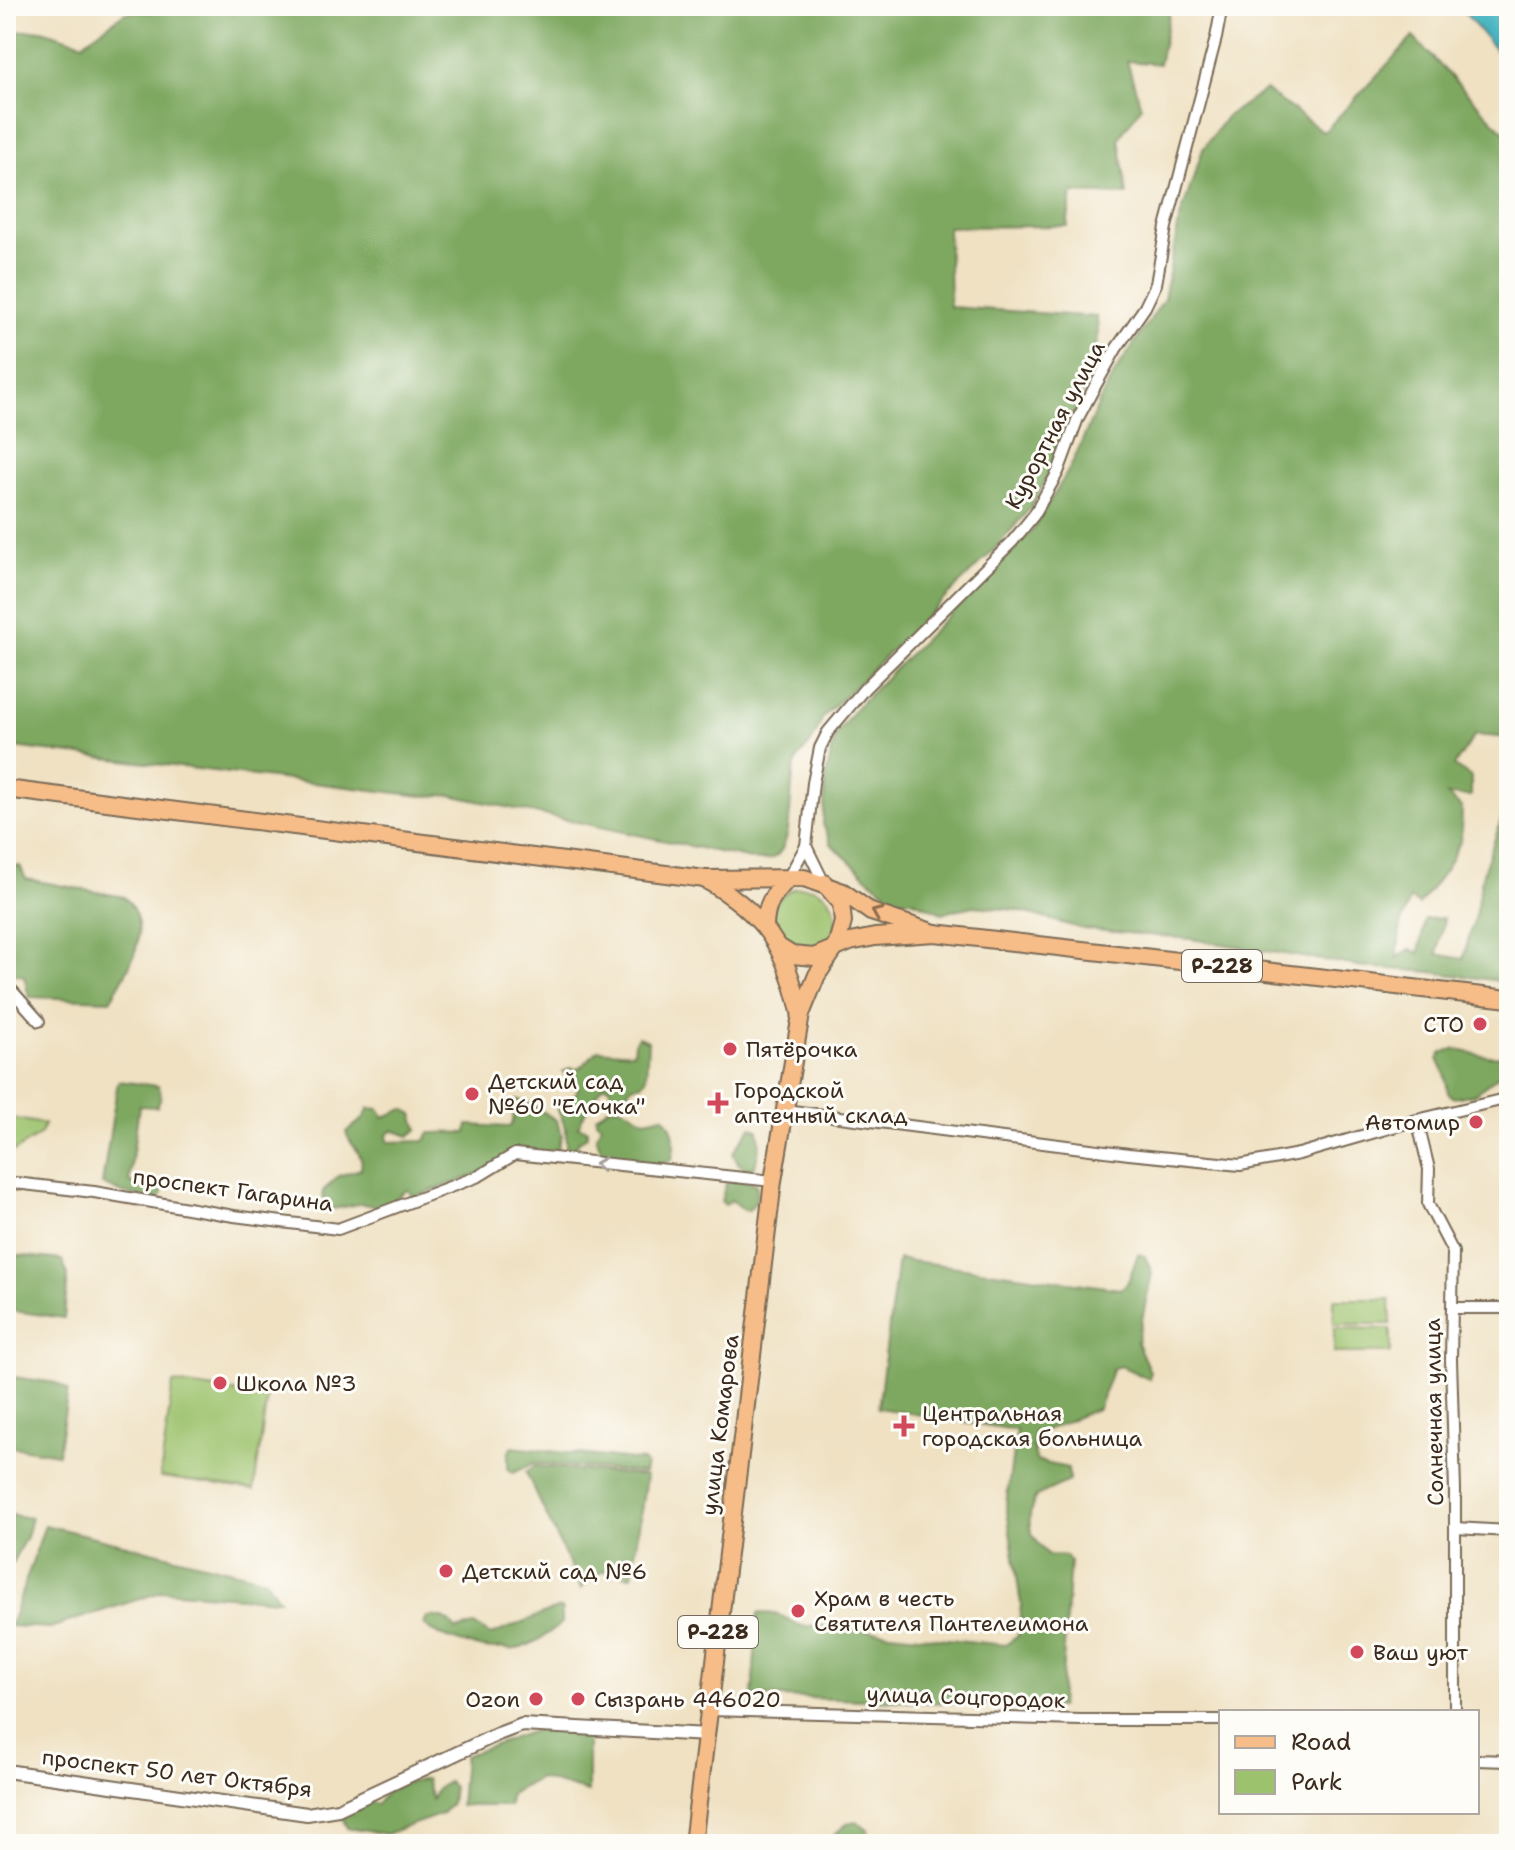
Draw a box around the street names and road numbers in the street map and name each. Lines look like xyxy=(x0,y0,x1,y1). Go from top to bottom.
street label: Курортная улица xyxy=(998,335,1112,514)
road number: Р-228 xyxy=(1182,950,1262,982)
street label: проспект Гагарина xyxy=(131,1162,335,1218)
street label: Солнечная улица xyxy=(1418,1318,1450,1506)
street label: улица Комарова xyxy=(695,1332,746,1517)
road number: Р-228 xyxy=(678,1616,758,1648)
street label: улица Соцгородок xyxy=(866,1679,1066,1715)
street label: проспект 50 лет Октября xyxy=(40,1742,314,1804)

